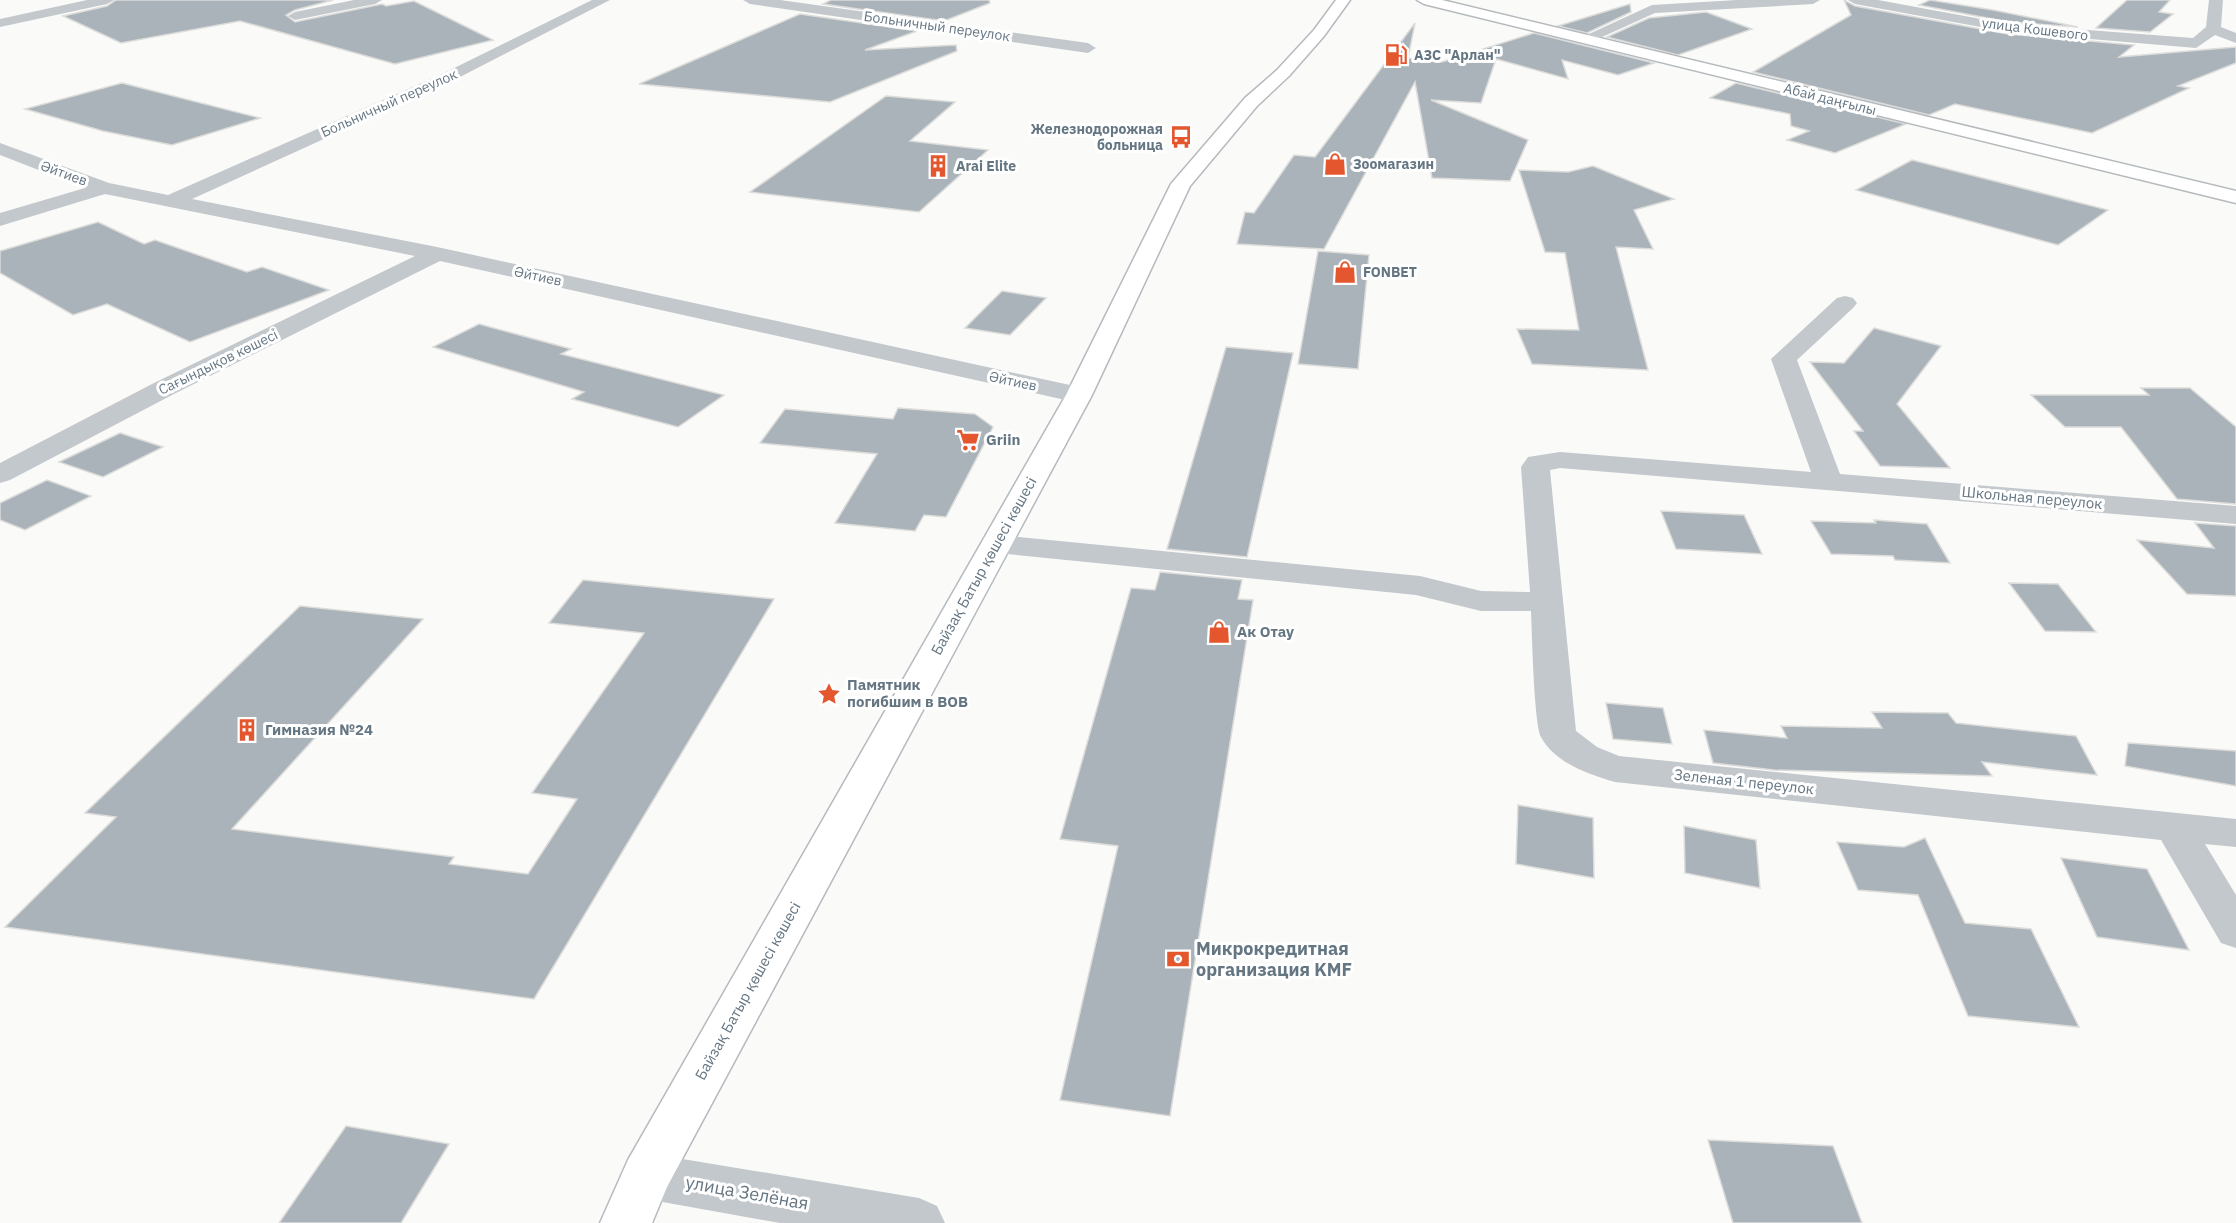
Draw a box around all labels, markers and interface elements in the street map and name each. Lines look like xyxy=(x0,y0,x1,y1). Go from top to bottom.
street label: Больничный переулок xyxy=(863,7,1012,45)
street label: улица Кошевого xyxy=(1981,14,2089,44)
fuel station icon: АЗС "Арлан" xyxy=(1383,42,1409,68)
place label: АЗС "Арлан" xyxy=(1414,46,1501,64)
street label: Больничный переулок xyxy=(318,65,460,141)
street label: Абай даңғылы xyxy=(1782,79,1878,119)
place label: Железнодорожная больница xyxy=(1031,120,1163,154)
bus stop icon: Железнодорожная больница xyxy=(1168,124,1194,150)
shop icon: Зоомагазин xyxy=(1322,151,1348,177)
building icon: Arai Elite xyxy=(925,153,951,179)
place label: Зоомагазин xyxy=(1353,155,1434,173)
street label: Әйтиев xyxy=(38,156,90,190)
place label: Arai Elite xyxy=(956,157,1016,175)
shop icon: FONBET xyxy=(1332,259,1358,285)
street label: Әйтиев xyxy=(512,262,564,290)
place label: FONBET xyxy=(1363,263,1417,281)
street label: Сағындықов көшесі xyxy=(155,325,281,399)
street label: Әйтиев xyxy=(987,367,1039,395)
supermarket icon: Griin xyxy=(955,427,981,453)
place label: Griin xyxy=(986,430,1020,449)
street label: Байзақ Батыр қөшесі көшесі xyxy=(927,473,1041,658)
street label: Школьная переулок xyxy=(1961,482,2103,513)
shop icon: Ак Отау xyxy=(1206,619,1232,645)
place label: Ак Отау xyxy=(1237,622,1294,641)
place label: Памятник погибшим в ВОВ xyxy=(847,675,968,711)
place icon: Памятник погибшим в ВОВ xyxy=(816,681,842,707)
building icon: Гимназия №24 xyxy=(234,717,260,743)
place label: Гимназия №24 xyxy=(265,720,373,739)
street label: Зеленая 1 переулок xyxy=(1673,765,1815,798)
street label: Байзақ Батыр қөшесі көшесі xyxy=(691,898,805,1083)
place label: Микрокредитная организация KMF xyxy=(1196,937,1352,981)
bank icon: Микрокредитная организация KMF xyxy=(1165,946,1191,972)
street label: улица Зелёная xyxy=(684,1170,810,1215)

